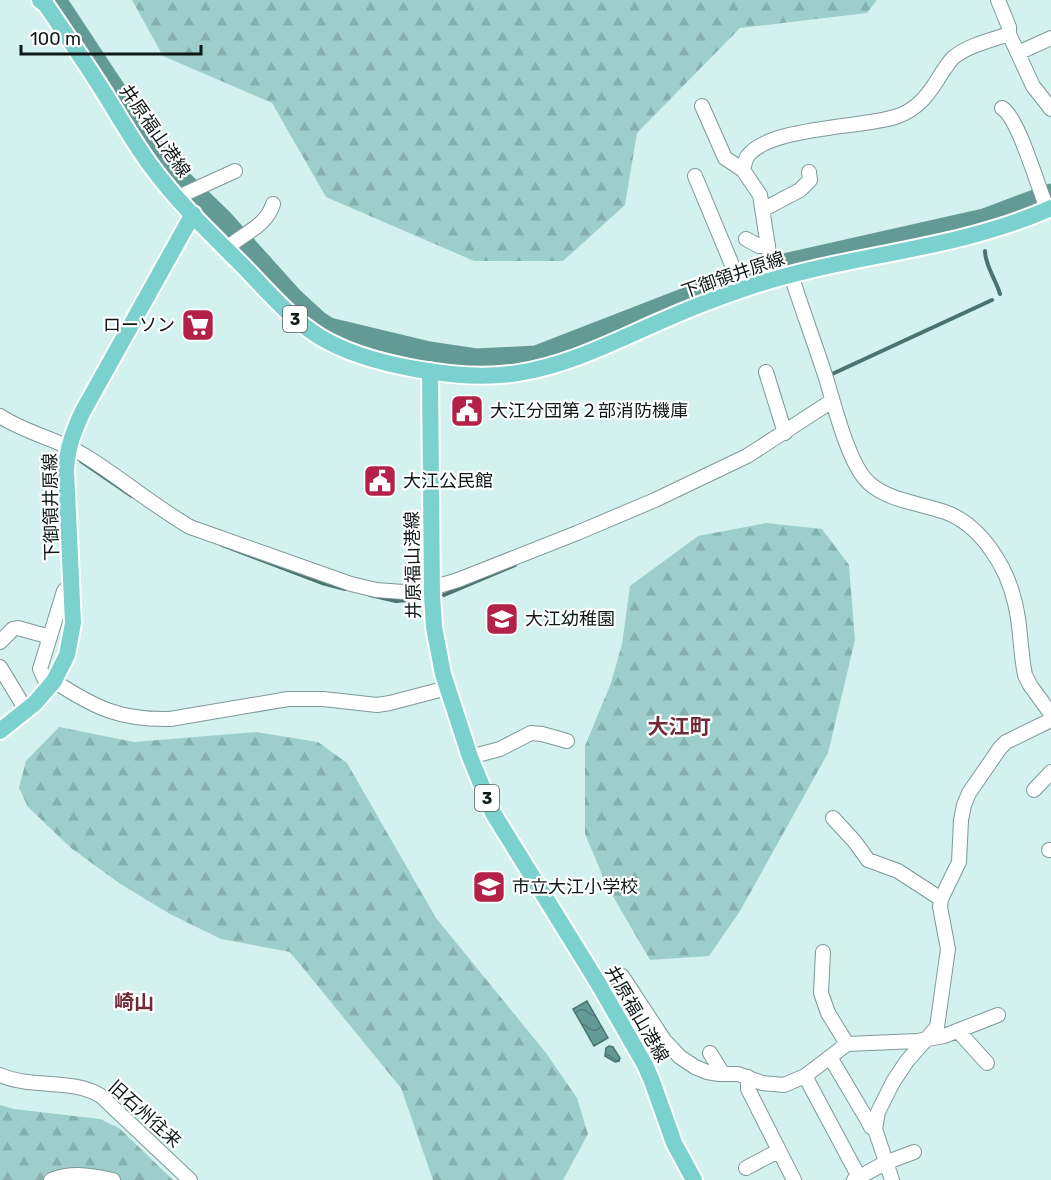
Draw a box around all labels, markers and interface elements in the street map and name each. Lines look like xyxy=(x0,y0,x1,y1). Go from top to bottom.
scale bar xyxy=(21,18,201,56)
text: 100 m xyxy=(30,28,81,50)
street label: 井原福山港線 xyxy=(115,80,195,182)
street label: 下御領井原線 xyxy=(678,247,788,303)
road number: 3 xyxy=(283,306,307,332)
supermarket icon: ローソン xyxy=(180,307,216,343)
place label: ローソン xyxy=(103,314,175,336)
public building icon: 大江分団第２部消防機庫 xyxy=(449,393,485,429)
place label: 大江分団第２部消防機庫 xyxy=(490,400,688,422)
street label: 下御領井原線 xyxy=(39,453,63,561)
public building icon: 大江公民館 xyxy=(362,463,398,499)
place label: 大江公民館 xyxy=(403,470,493,492)
street label: 井原福山港線 xyxy=(401,511,425,619)
school or university icon: 大江幼稚園 xyxy=(484,601,520,637)
place label: 大江幼稚園 xyxy=(525,608,615,630)
district label: 大江町 xyxy=(648,714,711,739)
road number: 3 xyxy=(475,785,499,811)
school or university icon: 市立大江小学校 xyxy=(471,869,507,905)
place label: 市立大江小学校 xyxy=(512,876,638,898)
street label: 井原福山港線 xyxy=(600,962,674,1066)
district label: 崎山 xyxy=(114,990,154,1014)
street label: 旧石州往来 xyxy=(104,1076,186,1152)

